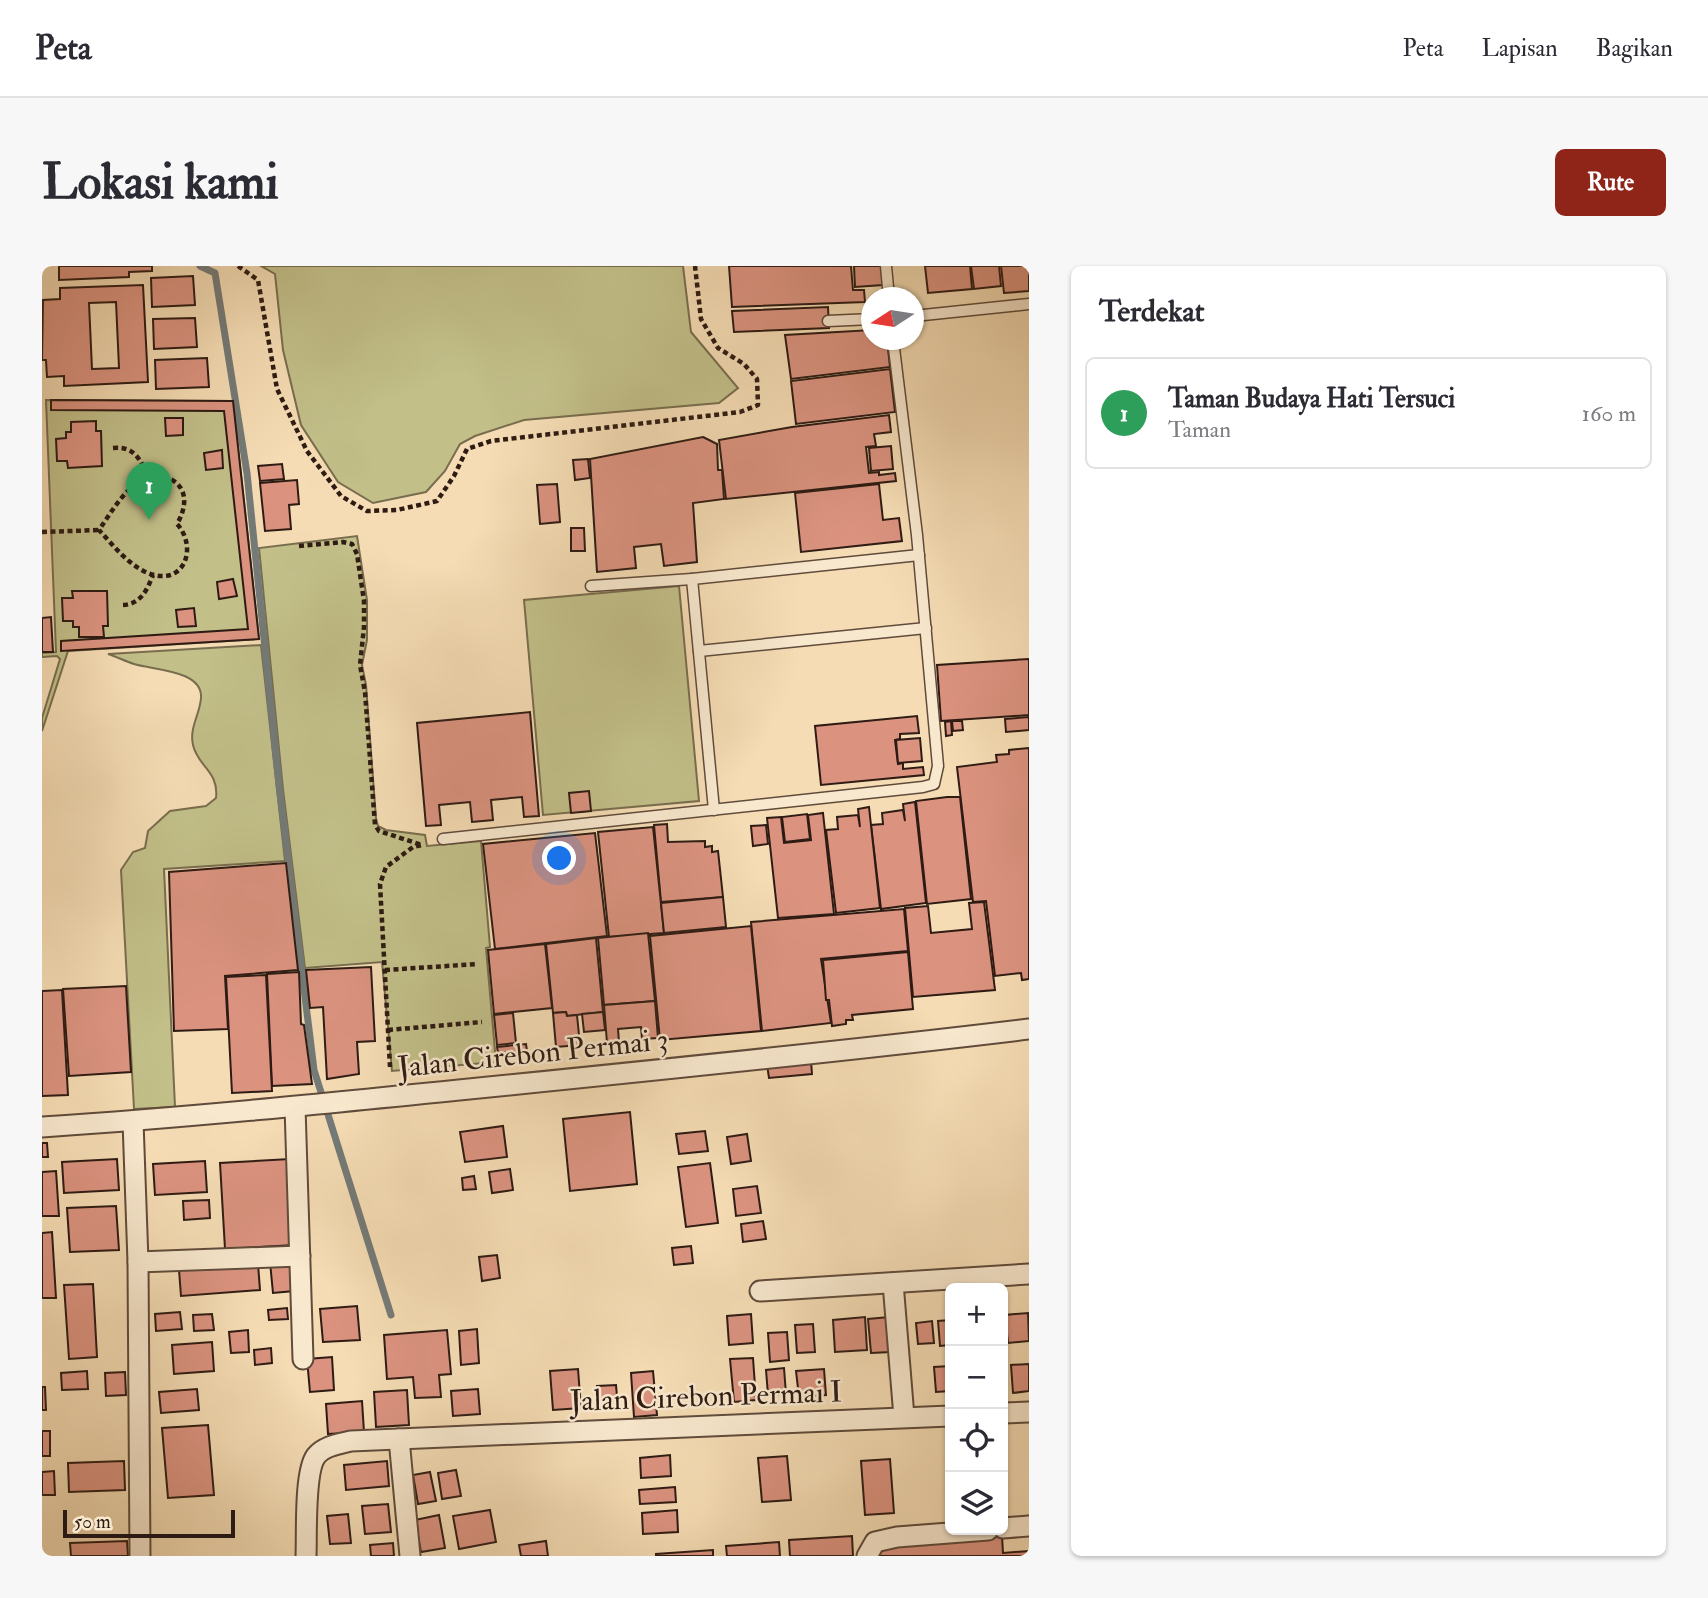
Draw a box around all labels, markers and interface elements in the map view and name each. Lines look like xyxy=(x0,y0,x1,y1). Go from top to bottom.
text: Peta xyxy=(35,28,92,69)
text: Peta xyxy=(1402,33,1444,64)
text: Lapisan xyxy=(1482,33,1558,64)
text: Bagikan xyxy=(1596,33,1673,64)
button: Rute xyxy=(1555,149,1666,216)
text: Lokasi kami xyxy=(42,152,279,213)
north arrow xyxy=(861,287,924,350)
text: Terdekat xyxy=(1099,293,1204,330)
text: Taman Budaya Hati Tersuci xyxy=(1168,383,1455,415)
text: 1 xyxy=(1120,399,1128,428)
text: 160 m xyxy=(1582,399,1636,428)
text: Taman xyxy=(1168,415,1231,444)
pin: 1 xyxy=(126,462,172,520)
your location xyxy=(542,841,576,875)
street label: Jalan Cirebon Permai 3 xyxy=(395,1021,670,1086)
map controls xyxy=(945,1283,1008,1535)
button: + xyxy=(945,1283,1008,1346)
button: − xyxy=(945,1346,1008,1409)
street label: Jalan Cirebon Permai I xyxy=(568,1373,843,1420)
button: locate xyxy=(945,1409,1008,1472)
button: layers xyxy=(945,1472,1008,1535)
scale bar xyxy=(63,1507,234,1539)
text: 50 m xyxy=(74,1510,111,1534)

